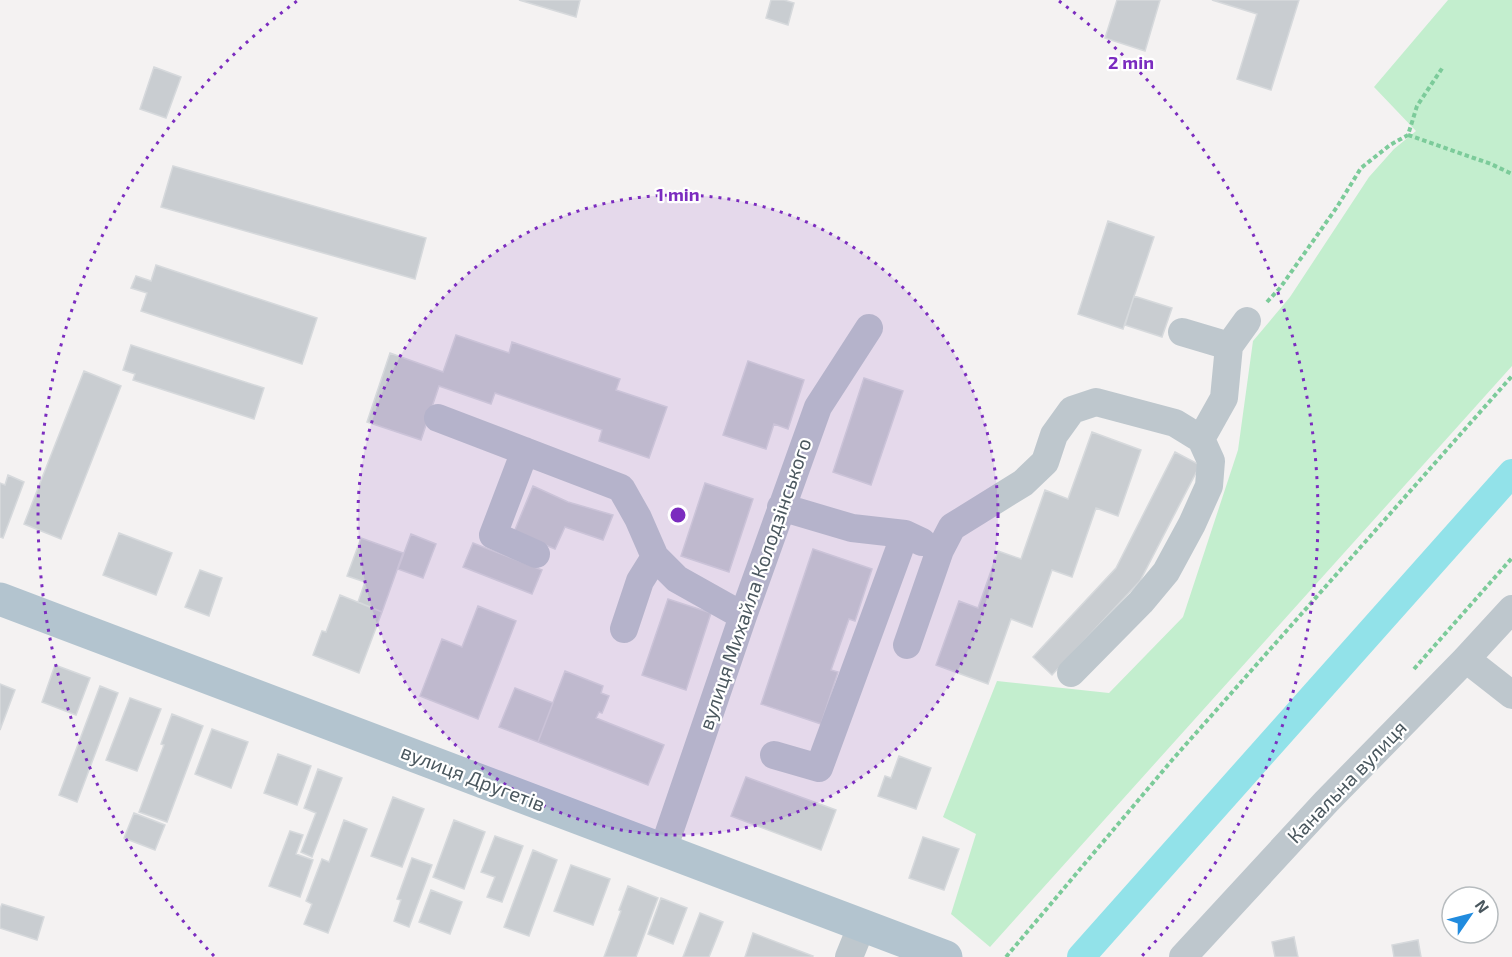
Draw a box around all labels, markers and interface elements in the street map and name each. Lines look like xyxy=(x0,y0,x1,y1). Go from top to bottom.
text: 2 min xyxy=(1108,51,1154,73)
text: 1 min xyxy=(656,183,700,205)
street label: вулиця Михайла Колодзінського xyxy=(693,435,816,733)
centre of rings xyxy=(668,505,688,525)
street label: Канальна вулиця xyxy=(1282,715,1412,848)
street label: вулиця Другетів xyxy=(397,739,549,817)
north arrow xyxy=(1440,885,1500,945)
text: N xyxy=(1472,896,1494,916)

